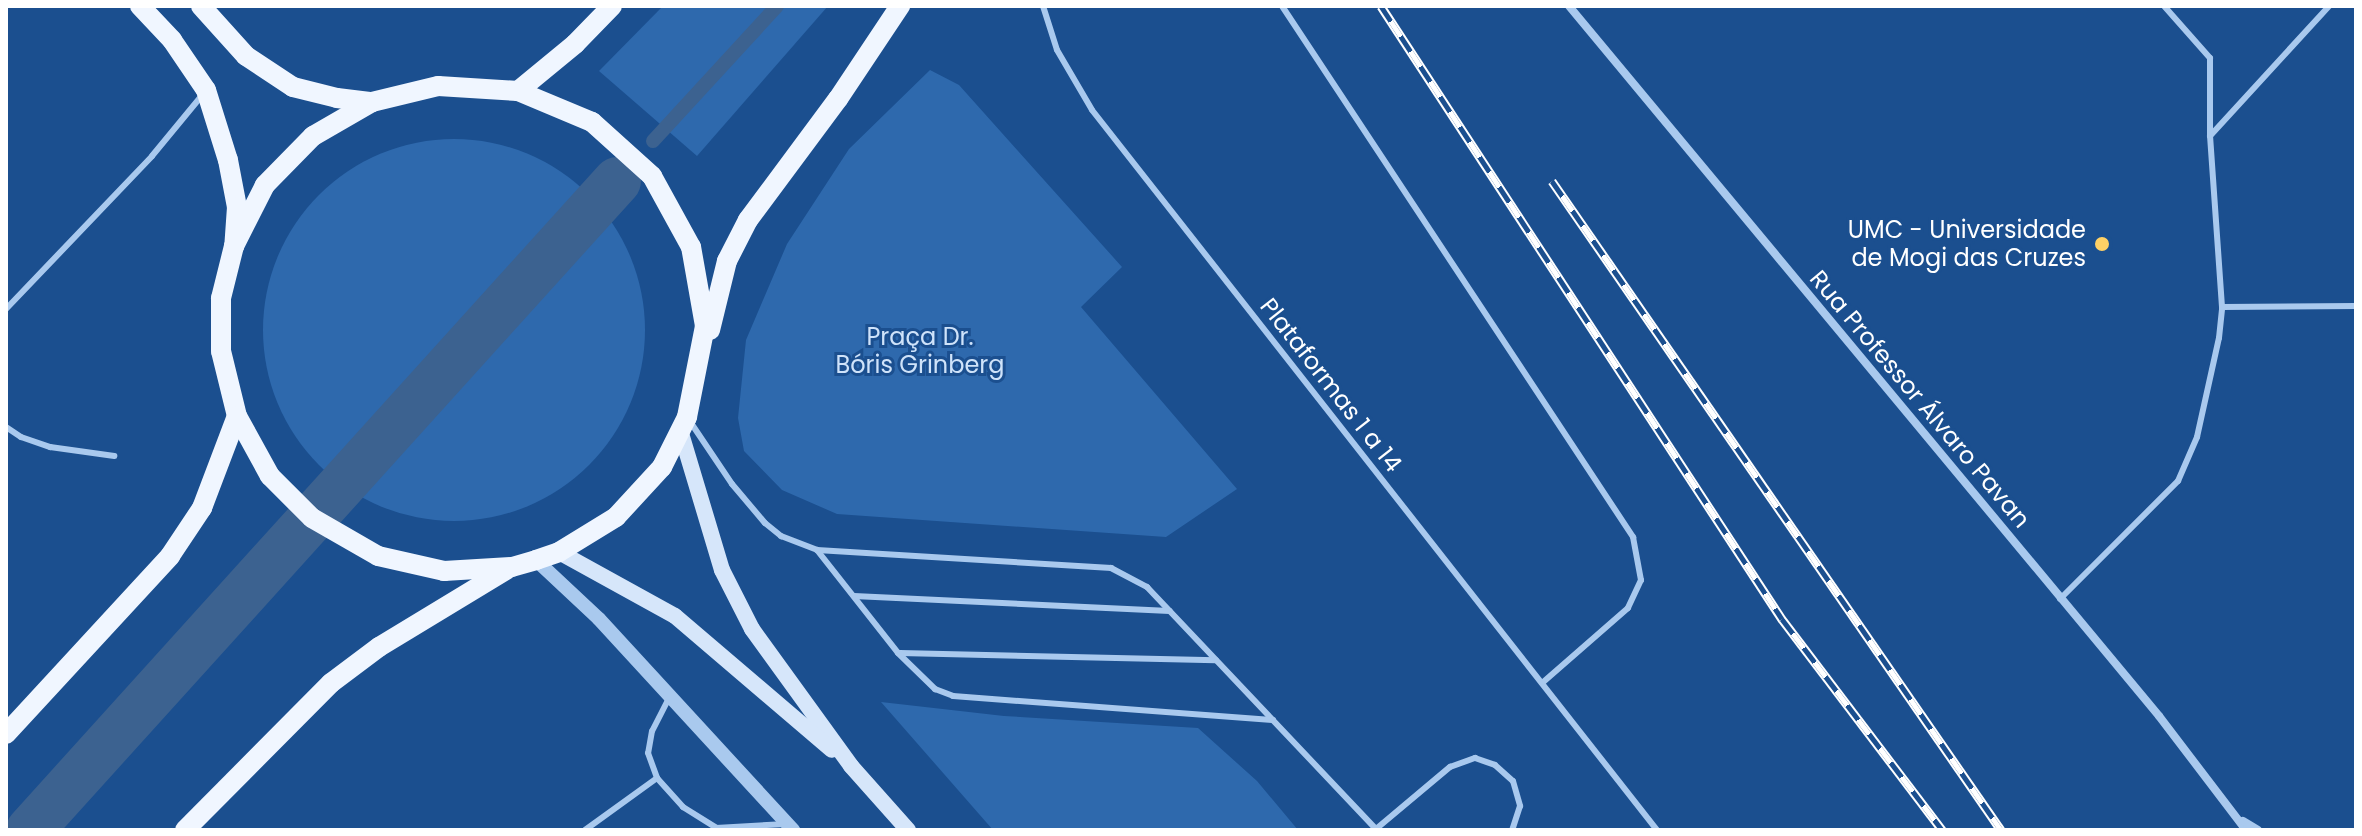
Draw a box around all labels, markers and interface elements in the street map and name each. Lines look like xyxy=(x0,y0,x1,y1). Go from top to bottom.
place label: UMC - Universidade de Mogi das Cruzes xyxy=(1848,216,2086,272)
marker: UMC - Universidade de Mogi das Cruzes xyxy=(2093,235,2111,253)
street label: Rua Professor Álvaro Pavan xyxy=(1804,264,2036,534)
street label: Plataformas 1 a 14 xyxy=(1254,292,1408,478)
park label: Praça Dr. Bóris Grinberg xyxy=(835,323,1005,379)

